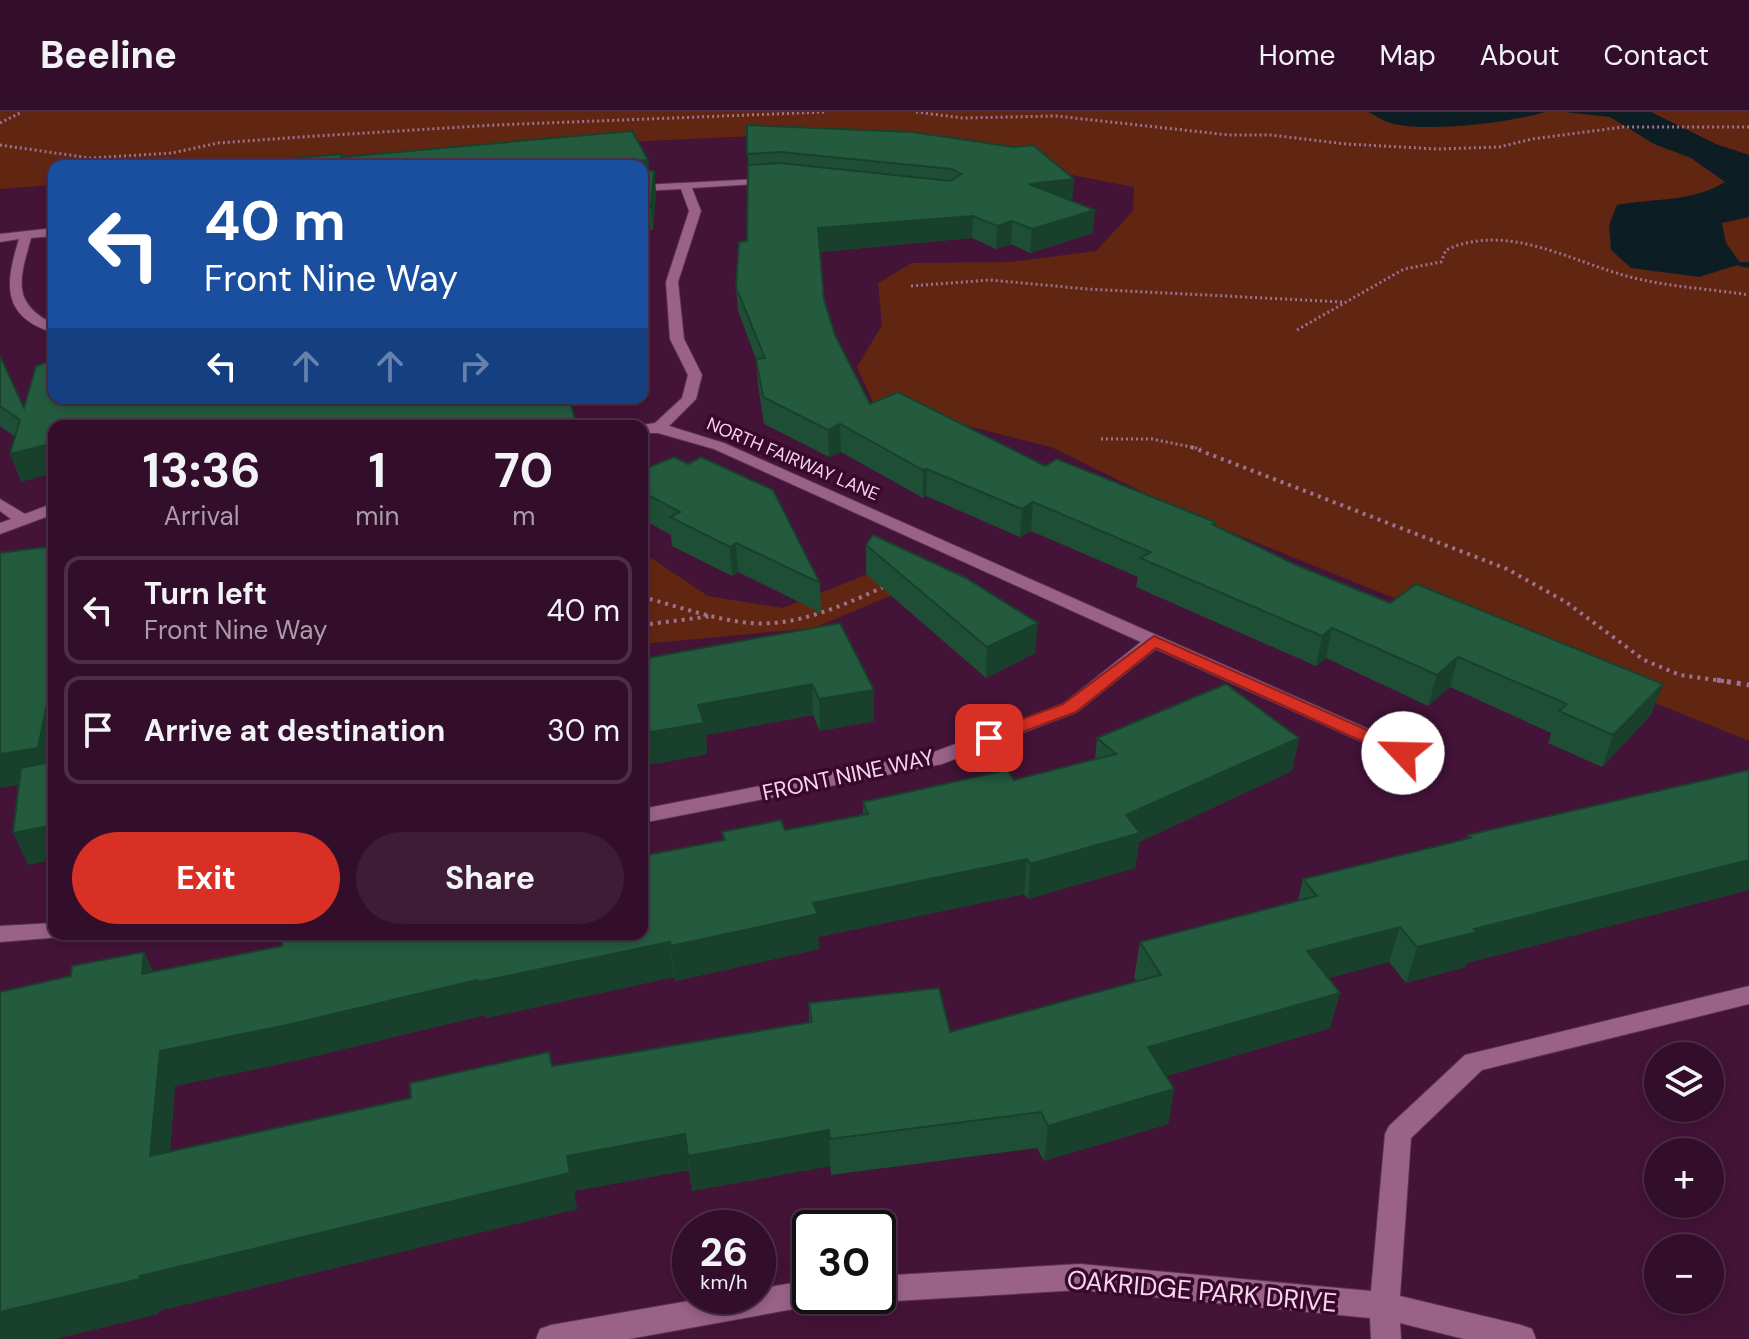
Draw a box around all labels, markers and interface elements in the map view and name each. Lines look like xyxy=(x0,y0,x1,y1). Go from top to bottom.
text: Beeline xyxy=(40,30,177,80)
text: Home xyxy=(1259,37,1335,74)
text: Map xyxy=(1379,37,1436,74)
text: About xyxy=(1480,37,1559,74)
text: Contact xyxy=(1603,37,1709,74)
text: 40 m xyxy=(204,184,346,257)
icon: left xyxy=(72,192,176,296)
text: Front Nine Way xyxy=(204,255,458,302)
icon: left xyxy=(200,344,244,388)
icon: ahead xyxy=(284,344,328,388)
icon: ahead xyxy=(368,344,412,388)
icon: right xyxy=(452,344,496,388)
street label: NORTH FAIRWAY LANE xyxy=(703,412,883,506)
text: 13:36 xyxy=(143,439,261,502)
text: 1 xyxy=(369,439,386,502)
text: 70 xyxy=(494,439,553,502)
text: Arrival xyxy=(164,499,239,533)
text: min xyxy=(355,499,400,533)
text: m xyxy=(512,499,535,533)
text: Turn left xyxy=(144,574,267,613)
icon: left xyxy=(76,588,120,632)
text: 40 m xyxy=(547,591,620,630)
text: Front Nine Way xyxy=(144,613,327,647)
pin xyxy=(955,704,1023,772)
icon: arrive xyxy=(76,708,120,752)
text: Arrive at destination xyxy=(144,711,445,750)
text: 30 m xyxy=(547,711,620,750)
position arrow xyxy=(1361,711,1445,795)
icon: arrive xyxy=(967,716,1011,760)
street label: FRONT NINE WAY xyxy=(760,743,937,807)
button: Exit xyxy=(72,832,340,924)
button: Share xyxy=(356,832,624,924)
map controls xyxy=(1644,1042,1724,1314)
button: layers xyxy=(1644,1042,1724,1122)
button: + xyxy=(1644,1138,1724,1218)
speed limit sign: 30 xyxy=(792,1210,896,1314)
text: 26 xyxy=(700,1226,748,1278)
button: − xyxy=(1644,1234,1724,1314)
street label: OAKRIDGE PARK DRIVE xyxy=(1065,1262,1339,1320)
text: km/h xyxy=(700,1269,748,1295)

